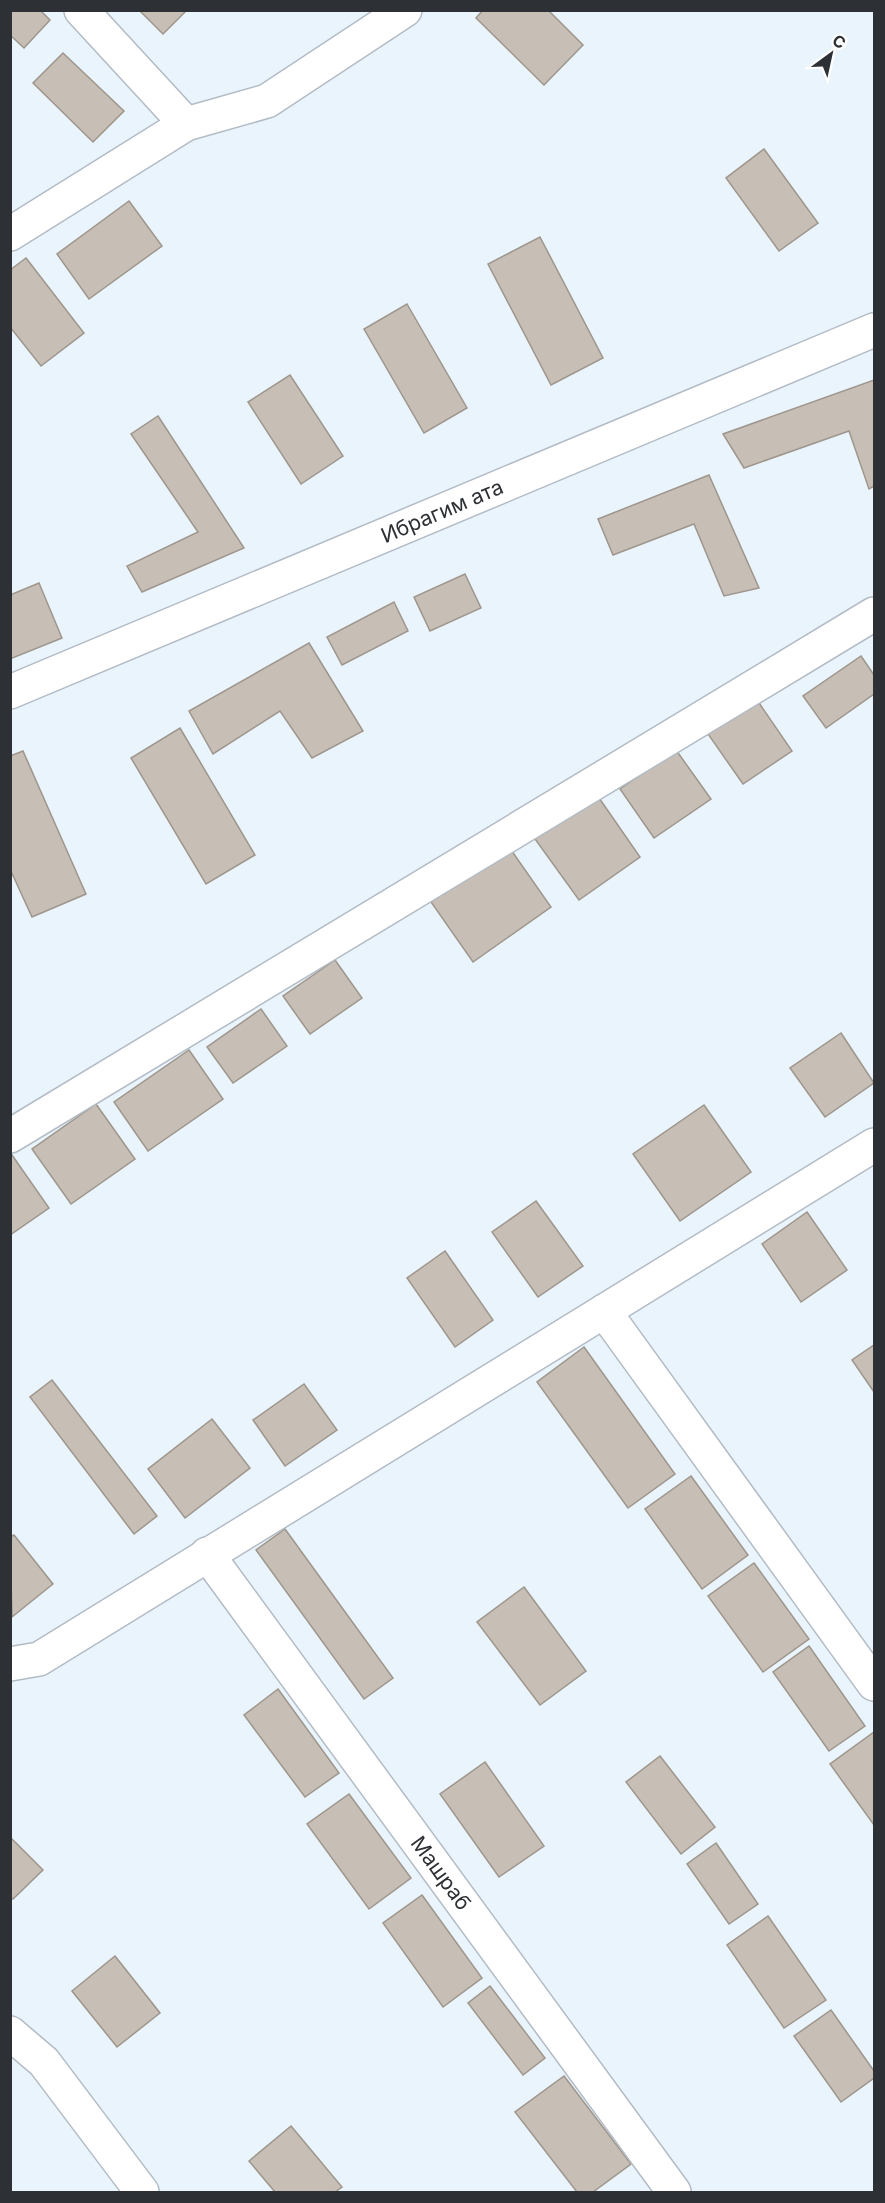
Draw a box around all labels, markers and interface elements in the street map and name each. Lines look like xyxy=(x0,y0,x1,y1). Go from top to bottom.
north arrow xyxy=(801,24,861,84)
text: С xyxy=(829,30,850,53)
street label: Ибрагим ата xyxy=(377,474,507,548)
street label: Машраб xyxy=(406,1831,476,1915)

